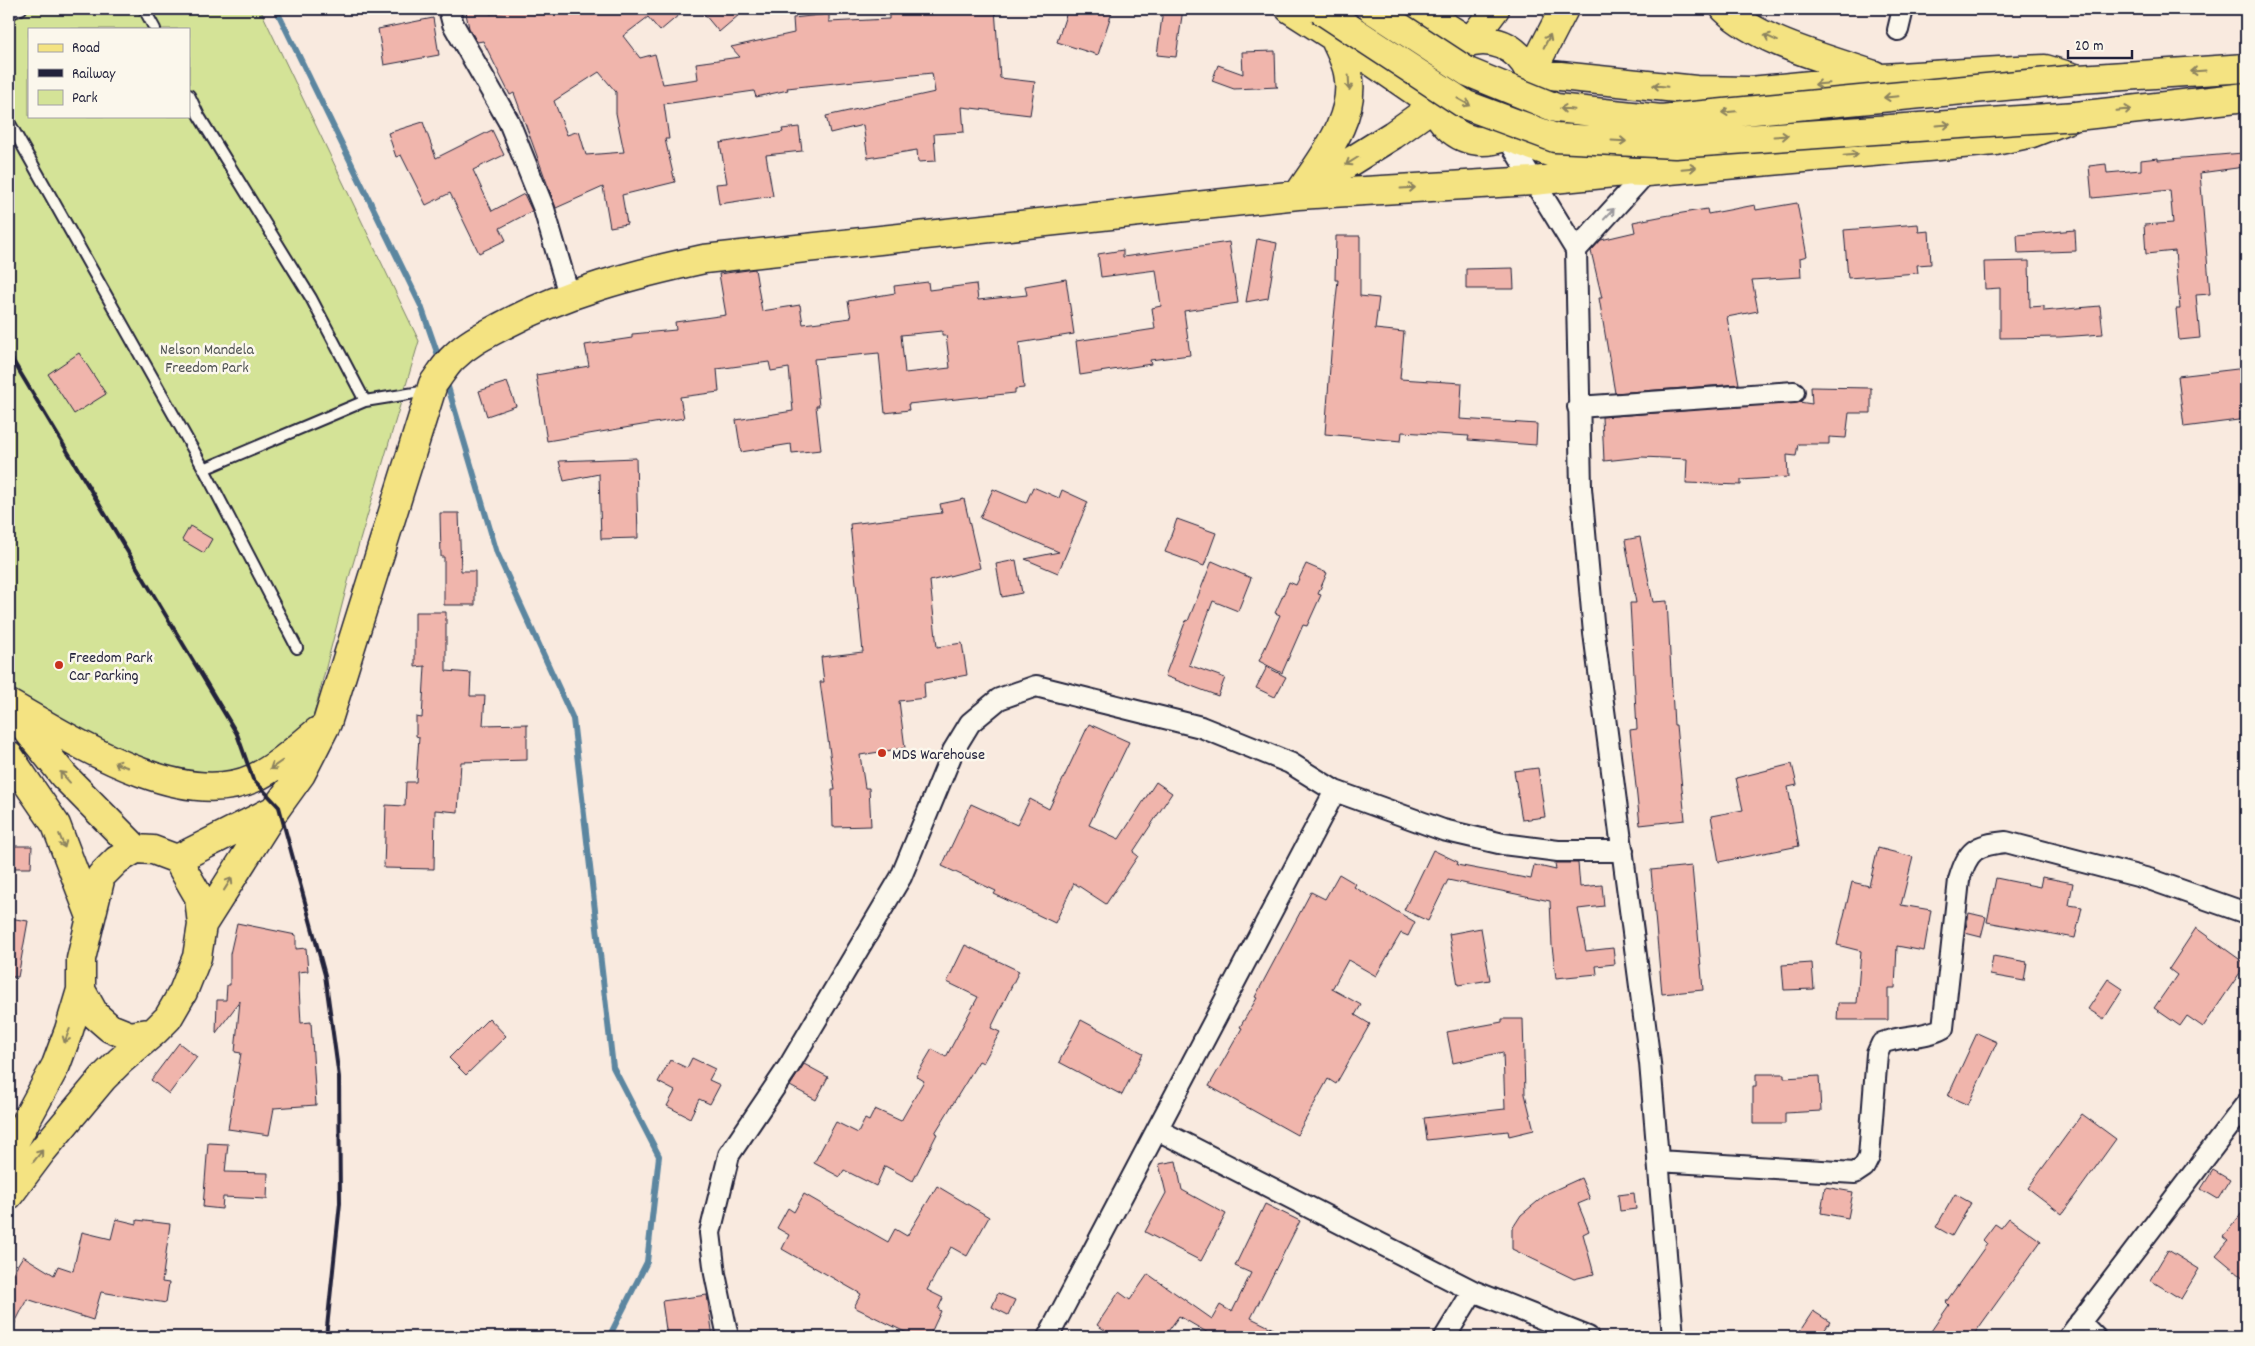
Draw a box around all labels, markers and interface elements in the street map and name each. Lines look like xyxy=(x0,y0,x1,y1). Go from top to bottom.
legend xyxy=(28,28,190,118)
scale bar xyxy=(2068,28,2131,60)
one-way arrow xyxy=(1764,32,1779,42)
one-way arrow xyxy=(1543,34,1552,49)
text: 20 m xyxy=(2075,36,2103,58)
text: Road xyxy=(72,38,100,60)
text: Railway xyxy=(72,64,116,86)
one-way arrow xyxy=(2190,67,2206,76)
one-way arrow xyxy=(1344,75,1353,91)
one-way arrow xyxy=(1815,79,1831,89)
one-way arrow xyxy=(1653,81,1669,91)
text: Park xyxy=(72,88,98,110)
one-way arrow xyxy=(1883,92,1899,102)
one-way arrow xyxy=(1456,97,1471,107)
one-way arrow xyxy=(1560,104,1576,114)
one-way arrow xyxy=(2116,105,2132,115)
one-way arrow xyxy=(1721,107,1737,117)
one-way arrow xyxy=(1935,120,1951,129)
one-way arrow xyxy=(1773,131,1789,141)
one-way arrow xyxy=(1611,137,1627,146)
one-way arrow xyxy=(1843,150,1859,160)
one-way arrow xyxy=(1345,157,1359,167)
one-way arrow xyxy=(1681,164,1697,173)
one-way arrow xyxy=(1400,183,1416,192)
one-way arrow xyxy=(1603,208,1615,220)
park label: Nelson Mandela Freedom Park xyxy=(160,339,254,380)
place label: Freedom Park Car Parking xyxy=(69,647,153,688)
marker: Freedom Park Car Parking xyxy=(53,659,65,671)
place label: MDS Warehouse xyxy=(892,744,985,767)
marker: MDS Warehouse xyxy=(876,747,888,759)
one-way arrow xyxy=(114,760,129,769)
one-way arrow xyxy=(270,760,283,771)
one-way arrow xyxy=(59,770,71,783)
one-way arrow xyxy=(59,834,68,849)
one-way arrow xyxy=(223,878,233,892)
one-way arrow xyxy=(61,1029,70,1044)
one-way arrow xyxy=(33,1150,44,1163)

